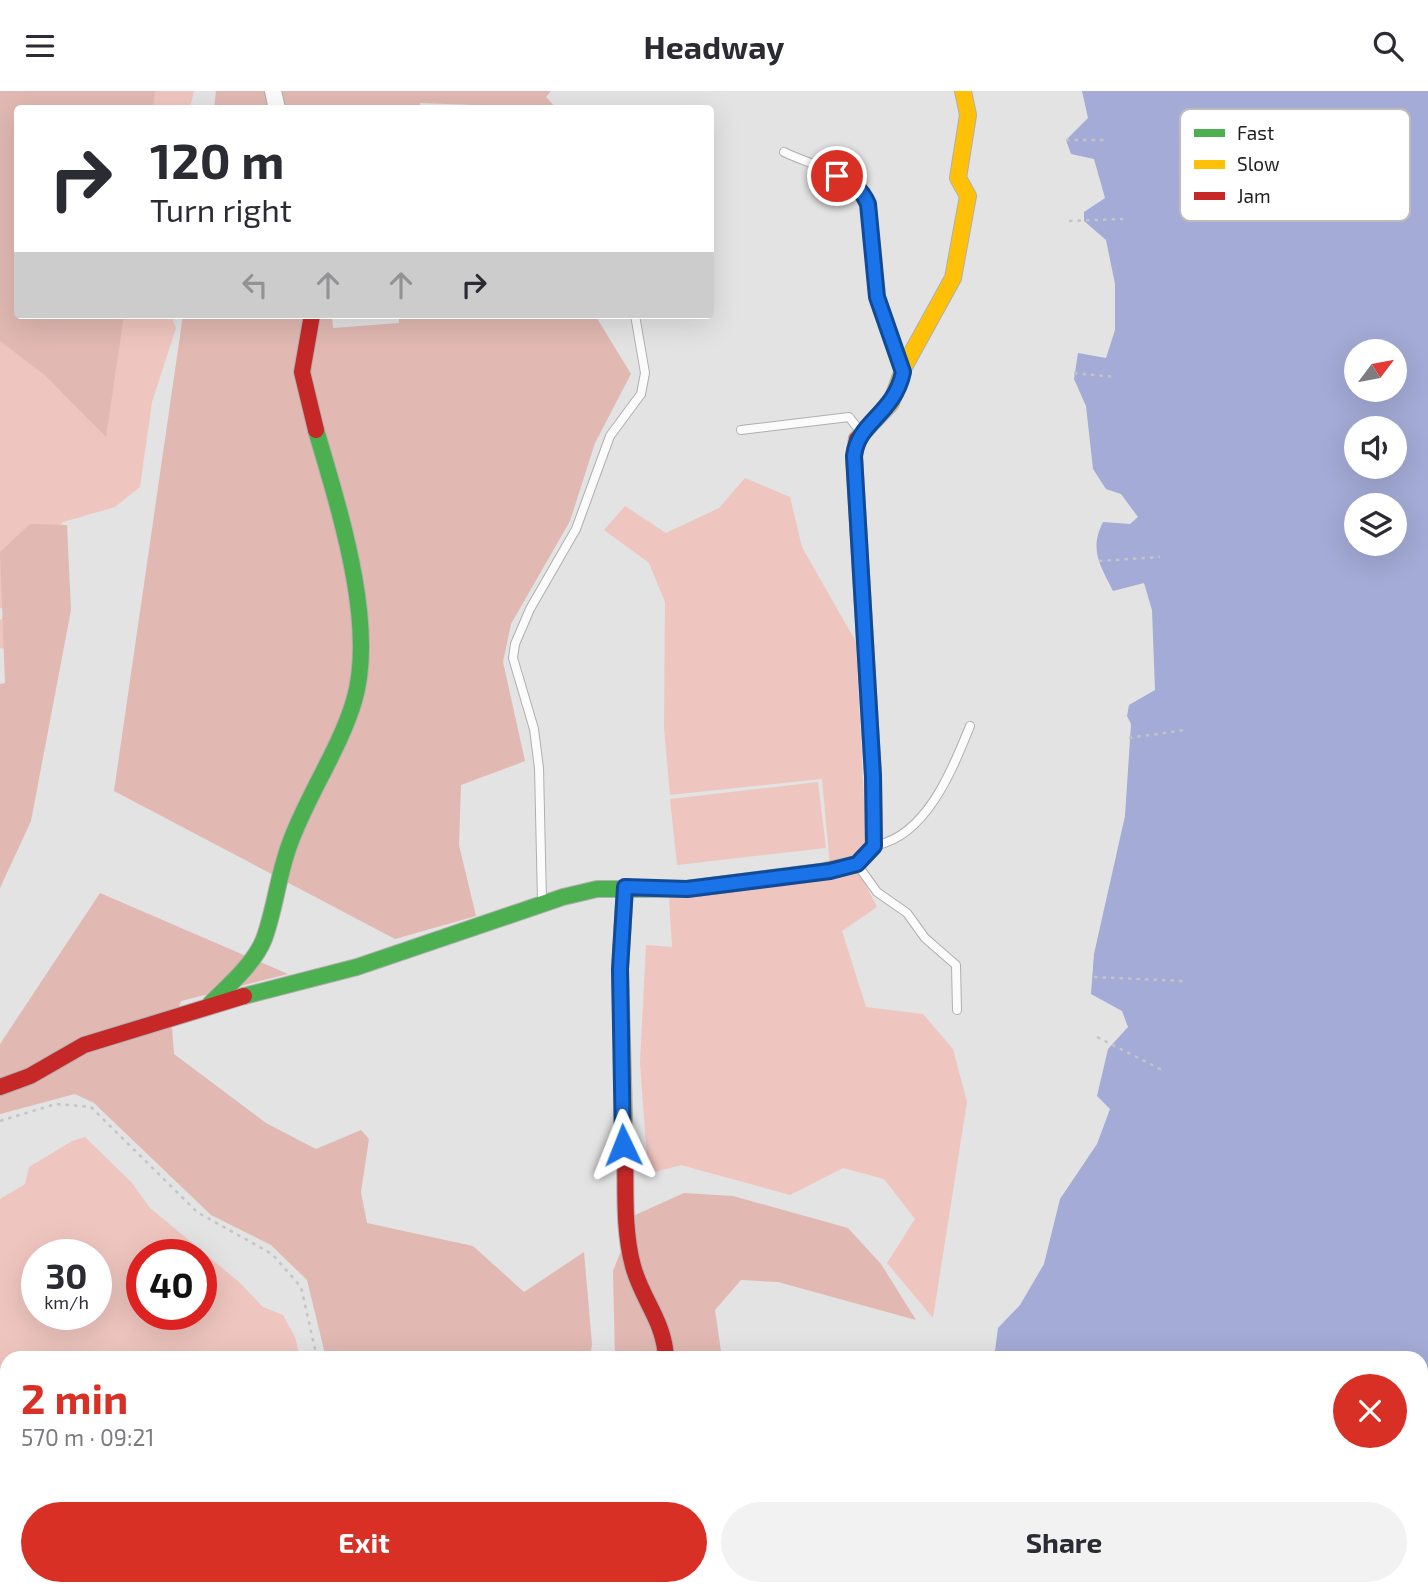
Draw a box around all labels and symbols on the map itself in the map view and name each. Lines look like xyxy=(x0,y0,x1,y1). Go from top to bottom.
legend xyxy=(1180,109,1410,221)
text: Fast xyxy=(1237,121,1274,144)
pin xyxy=(807,146,867,206)
text: Slow xyxy=(1237,152,1280,175)
text: Jam xyxy=(1237,184,1271,207)
north arrow xyxy=(1344,339,1407,403)
position arrow xyxy=(586,1108,660,1182)
speed limit sign: 40 xyxy=(126,1239,217,1330)

